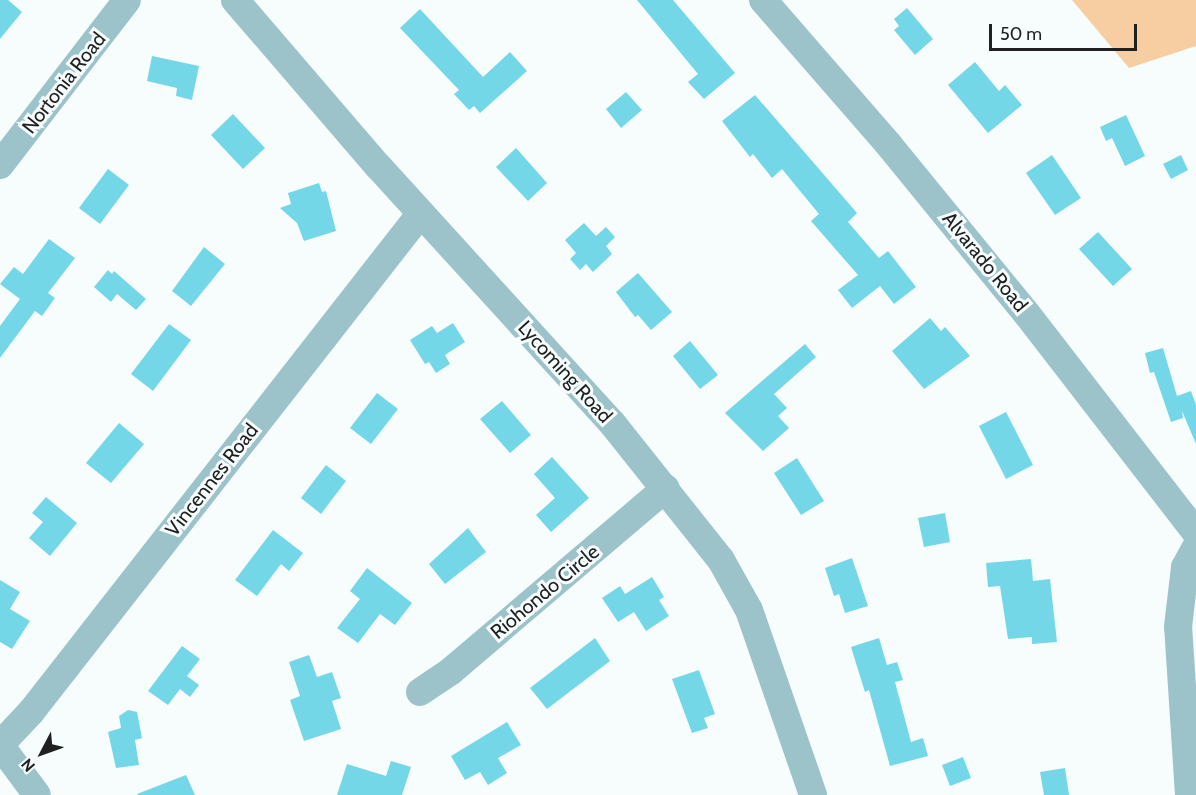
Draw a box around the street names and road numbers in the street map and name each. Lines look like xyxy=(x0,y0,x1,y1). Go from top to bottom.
street label: Nortonia Road xyxy=(17,28,111,138)
street label: Alvarado Road xyxy=(937,207,1033,317)
street label: Lycoming Road xyxy=(513,316,617,428)
street label: Vincennes Road xyxy=(161,419,263,541)
street label: Riohondo Circle xyxy=(486,540,604,644)

